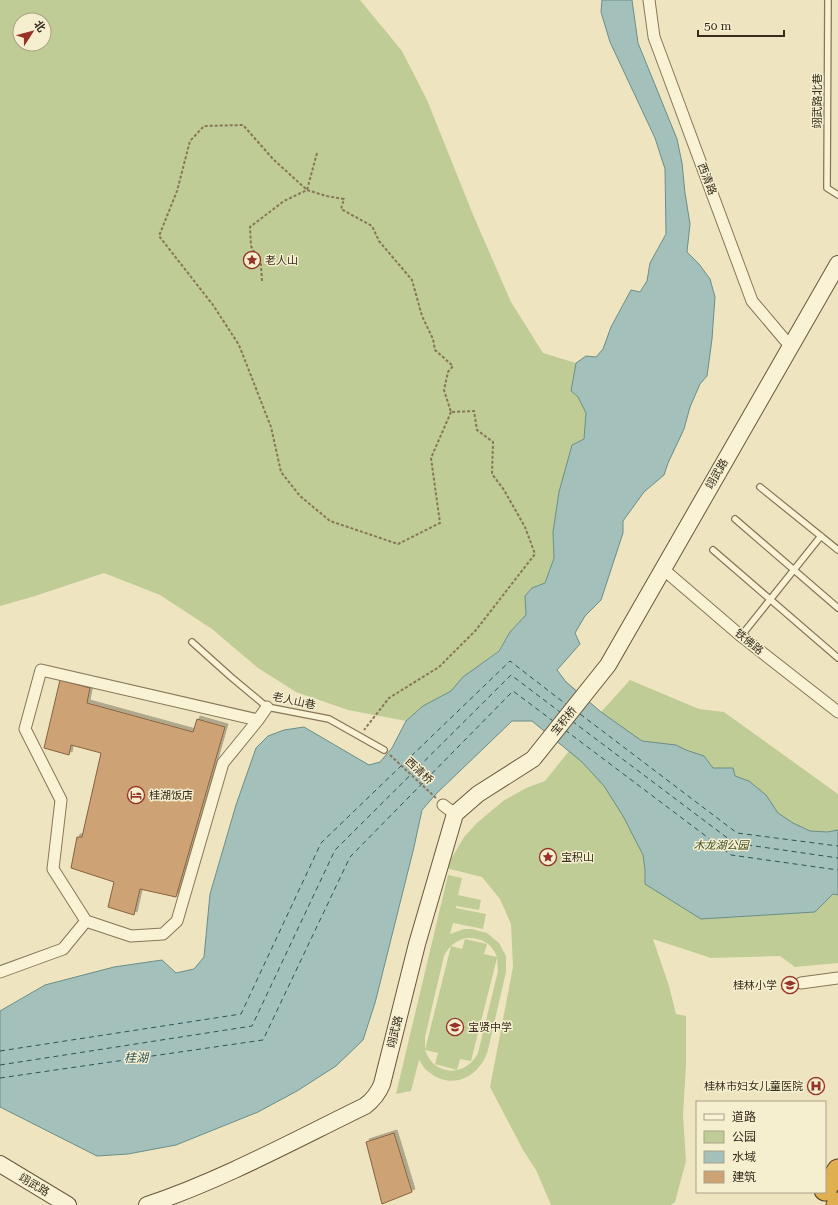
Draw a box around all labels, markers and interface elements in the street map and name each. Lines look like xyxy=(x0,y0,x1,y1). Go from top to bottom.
north arrow xyxy=(12,12,52,52)
scale bar xyxy=(698,12,784,38)
text: 北 xyxy=(31,18,48,35)
text: 50 m xyxy=(704,19,731,33)
street label: 翊武路北巷 xyxy=(811,74,824,129)
street label: 西清路 xyxy=(695,161,719,197)
place icon: 老人山 xyxy=(242,250,262,270)
place label: 老人山 xyxy=(265,254,298,267)
street label: 翊武路 xyxy=(703,456,731,492)
street label: 铁佛路 xyxy=(732,627,766,657)
street label: 老人山巷 xyxy=(271,690,317,712)
street label: 宝积桥 xyxy=(549,704,579,738)
street label: 西清桥 xyxy=(402,755,436,787)
hotel icon: 桂湖饭店 xyxy=(126,785,146,805)
place label: 桂湖饭店 xyxy=(149,789,193,802)
park label: 木龙湖公园 xyxy=(694,839,750,852)
place icon: 宝积山 xyxy=(538,847,558,867)
place label: 宝积山 xyxy=(561,851,594,864)
school or university icon: 桂林小学 xyxy=(780,975,800,995)
place label: 桂林小学 xyxy=(733,979,777,992)
street label: 翊武路 xyxy=(385,1014,405,1050)
school or university icon: 宝贤中学 xyxy=(445,1017,465,1037)
place label: 宝贤中学 xyxy=(468,1021,512,1034)
water label: 桂湖 xyxy=(124,1051,150,1065)
hospital icon: 桂林市妇女儿童医院 xyxy=(806,1076,826,1096)
place label: 桂林市妇女儿童医院 xyxy=(704,1080,803,1093)
legend xyxy=(696,1101,826,1193)
text: 道路 xyxy=(732,1110,756,1124)
text: 公园 xyxy=(732,1130,756,1144)
text: 水域 xyxy=(732,1150,756,1164)
text: 建筑 xyxy=(732,1170,756,1184)
street label: 翊武路 xyxy=(17,1171,51,1199)

